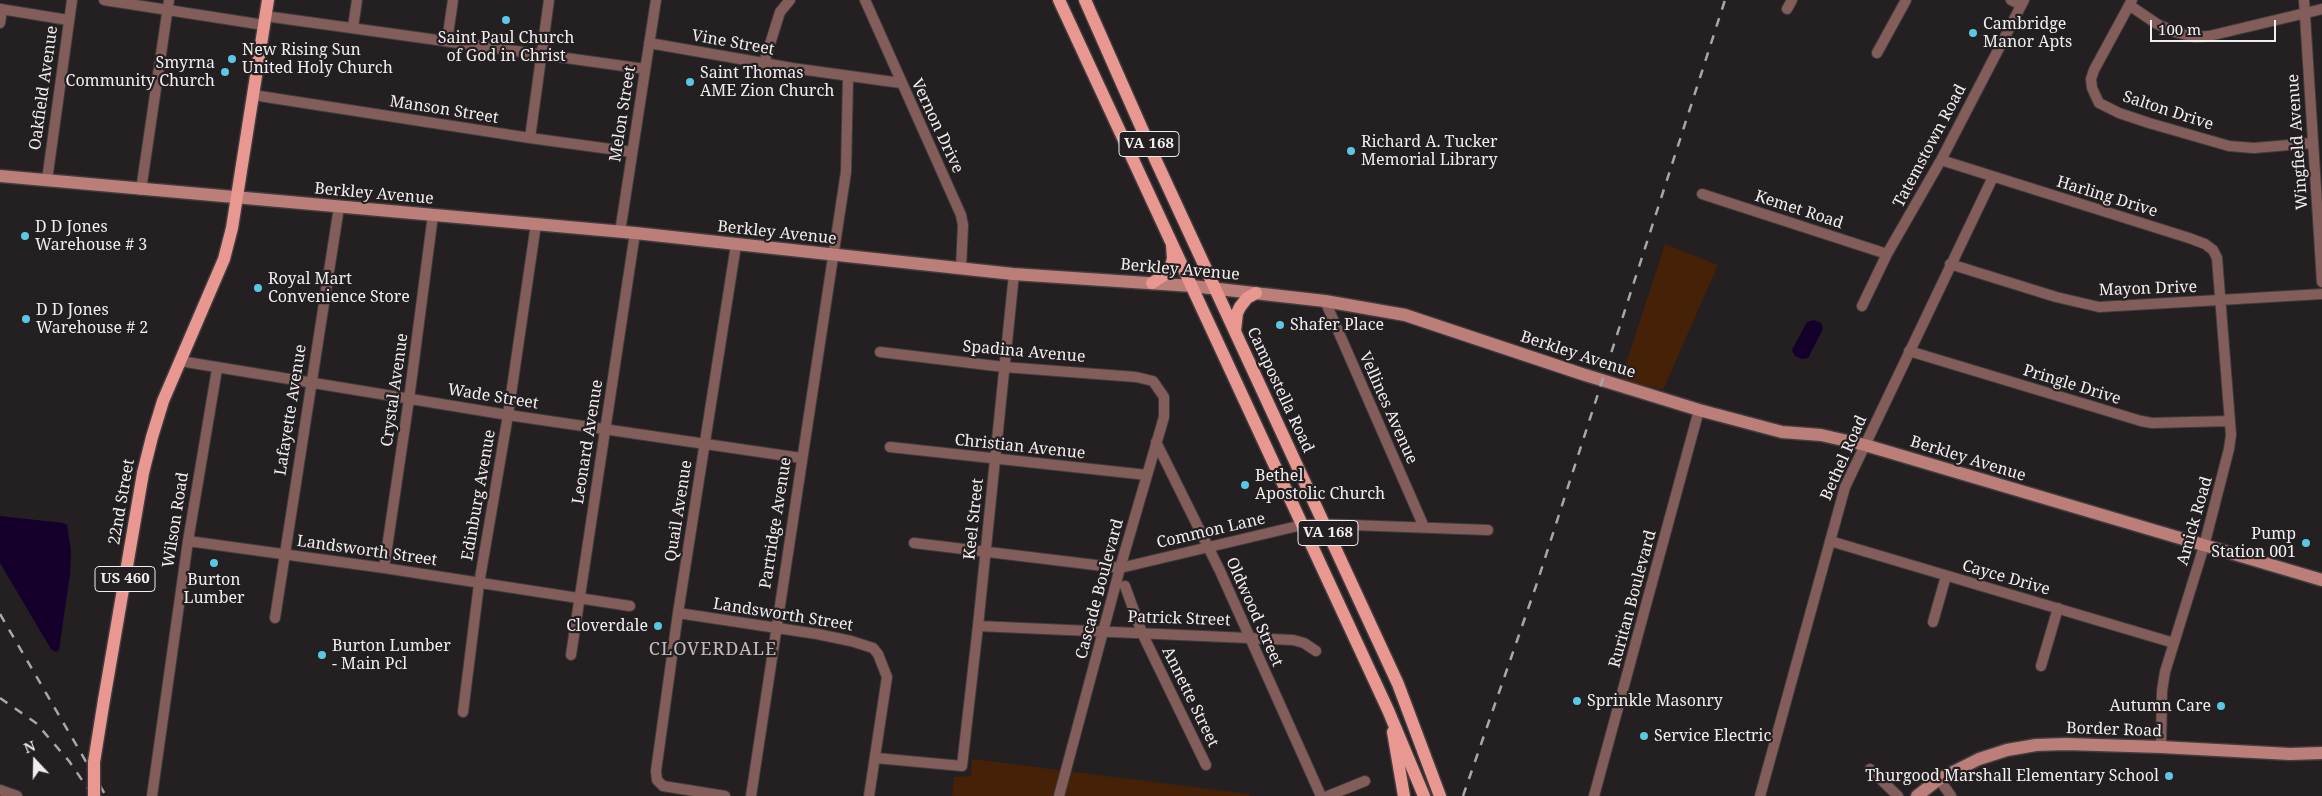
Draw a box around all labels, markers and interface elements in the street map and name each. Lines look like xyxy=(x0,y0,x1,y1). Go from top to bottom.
scale bar xyxy=(2152,10,2278,42)
marker: Saint Paul Church of God in Christ xyxy=(500,14,512,26)
place label: Cambridge Manor Apts xyxy=(1983,14,2072,52)
text: 100 m xyxy=(2158,19,2201,39)
street label: Oakfield Avenue xyxy=(26,25,62,151)
street label: Vine Street xyxy=(690,26,776,60)
marker: Cambridge Manor Apts xyxy=(1967,27,1979,39)
place label: Saint Paul Church of God in Christ xyxy=(438,28,574,66)
place label: New Rising Sun United Holy Church xyxy=(242,40,393,78)
place label: Smyrna Community Church xyxy=(66,53,215,91)
marker: New Rising Sun United Holy Church xyxy=(226,53,238,65)
place label: Saint Thomas AME Zion Church xyxy=(700,63,834,101)
street label: Melon Street xyxy=(606,65,640,163)
marker: Smyrna Community Church xyxy=(219,66,231,78)
street label: Wingfield Avenue xyxy=(2284,73,2312,211)
marker: Saint Thomas AME Zion Church xyxy=(684,76,696,88)
street label: Vernon Drive xyxy=(907,76,967,176)
street label: Tatemstown Road xyxy=(1889,81,1971,211)
street label: Salton Drive xyxy=(2120,87,2216,135)
street label: Manson Street xyxy=(388,92,500,128)
road number: VA 168 xyxy=(1119,132,1179,156)
place label: Richard A. Tucker Memorial Library xyxy=(1361,132,1498,170)
marker: Richard A. Tucker Memorial Library xyxy=(1345,145,1357,157)
street label: Harling Drive xyxy=(2054,173,2160,221)
street label: Berkley Avenue xyxy=(313,179,435,209)
street label: Kemet Road xyxy=(1753,187,1845,233)
place label: D D Jones Warehouse # 3 xyxy=(35,217,147,255)
street label: Berkley Avenue xyxy=(716,217,838,249)
marker: D D Jones Warehouse # 3 xyxy=(19,230,31,242)
street label: Berkley Avenue xyxy=(1119,255,1241,285)
place label: Royal Mart Convenience Store xyxy=(268,269,410,307)
street label: Mayon Drive xyxy=(2098,278,2198,300)
marker: Royal Mart Convenience Store xyxy=(252,282,264,294)
place label: D D Jones Warehouse # 2 xyxy=(36,300,148,338)
marker: D D Jones Warehouse # 2 xyxy=(20,313,32,325)
place label: Shafer Place xyxy=(1290,315,1384,335)
marker: Shafer Place xyxy=(1274,319,1286,331)
street label: Campostella Road xyxy=(1243,324,1317,456)
street label: Berkley Avenue xyxy=(1518,327,1638,383)
street label: Crystal Avenue xyxy=(378,332,412,448)
street label: Spadina Avenue xyxy=(962,337,1086,367)
street label: Lafayette Avenue xyxy=(271,343,311,477)
street label: Vellines Avenue xyxy=(1355,349,1421,467)
street label: Pringle Drive xyxy=(2021,361,2123,409)
street label: Leonard Avenue xyxy=(569,378,607,506)
street label: Wade Street xyxy=(446,380,540,414)
street label: Bethel Road xyxy=(1817,413,1871,503)
street label: Edinburg Avenue xyxy=(458,428,500,562)
street label: Christian Avenue xyxy=(954,431,1086,463)
street label: Berkley Avenue xyxy=(1908,432,2028,486)
street label: Partridge Avenue xyxy=(756,456,796,590)
street label: 22nd Street xyxy=(105,458,139,546)
street label: Quail Avenue xyxy=(662,459,696,563)
place label: Bethel Apostolic Church xyxy=(1255,466,1385,504)
street label: Wilson Road xyxy=(159,471,193,569)
street label: Amick Road xyxy=(2173,474,2217,568)
street label: Keel Street xyxy=(960,477,988,561)
marker: Bethel Apostolic Church xyxy=(1239,479,1251,491)
street label: Common Lane xyxy=(1155,509,1267,553)
street label: Cascade Boulevard xyxy=(1072,517,1128,661)
road number: VA 168 xyxy=(1298,520,1358,546)
place label: Pump Station 001 xyxy=(2211,524,2296,562)
street label: Ruritan Boulevard xyxy=(1605,528,1661,670)
street label: Landsworth Street xyxy=(296,532,438,570)
marker: Pump Station 001 xyxy=(2300,537,2312,549)
street label: Oldwood Street xyxy=(1221,554,1287,670)
street label: Cayce Drive xyxy=(1960,556,2052,600)
marker: Burton Lumber xyxy=(208,557,220,569)
road number: US 460 xyxy=(95,566,155,592)
place label: Burton Lumber xyxy=(183,570,245,608)
street label: Landsworth Street xyxy=(712,594,854,636)
street label: Patrick Street xyxy=(1127,608,1231,630)
place label: Cloverdale xyxy=(566,616,648,636)
marker: Cloverdale xyxy=(652,620,664,632)
place label: Burton Lumber - Main Pcl xyxy=(332,636,451,674)
district label: CLOVERDALE xyxy=(648,639,778,661)
street label: Annette Street xyxy=(1157,644,1223,750)
marker: Burton Lumber - Main Pcl xyxy=(316,649,328,661)
place label: Sprinkle Masonry xyxy=(1587,691,1723,711)
marker: Sprinkle Masonry xyxy=(1571,695,1583,707)
place label: Autumn Care xyxy=(2110,696,2211,716)
marker: Autumn Care xyxy=(2215,700,2227,712)
street label: Border Road xyxy=(2066,719,2162,741)
place label: Service Electric xyxy=(1654,726,1771,746)
marker: Service Electric xyxy=(1638,730,1650,742)
north arrow xyxy=(10,736,60,786)
text: N xyxy=(21,736,38,757)
place label: Thurgood Marshall Elementary School xyxy=(1865,766,2159,786)
marker: Thurgood Marshall Elementary School xyxy=(2163,770,2175,782)

